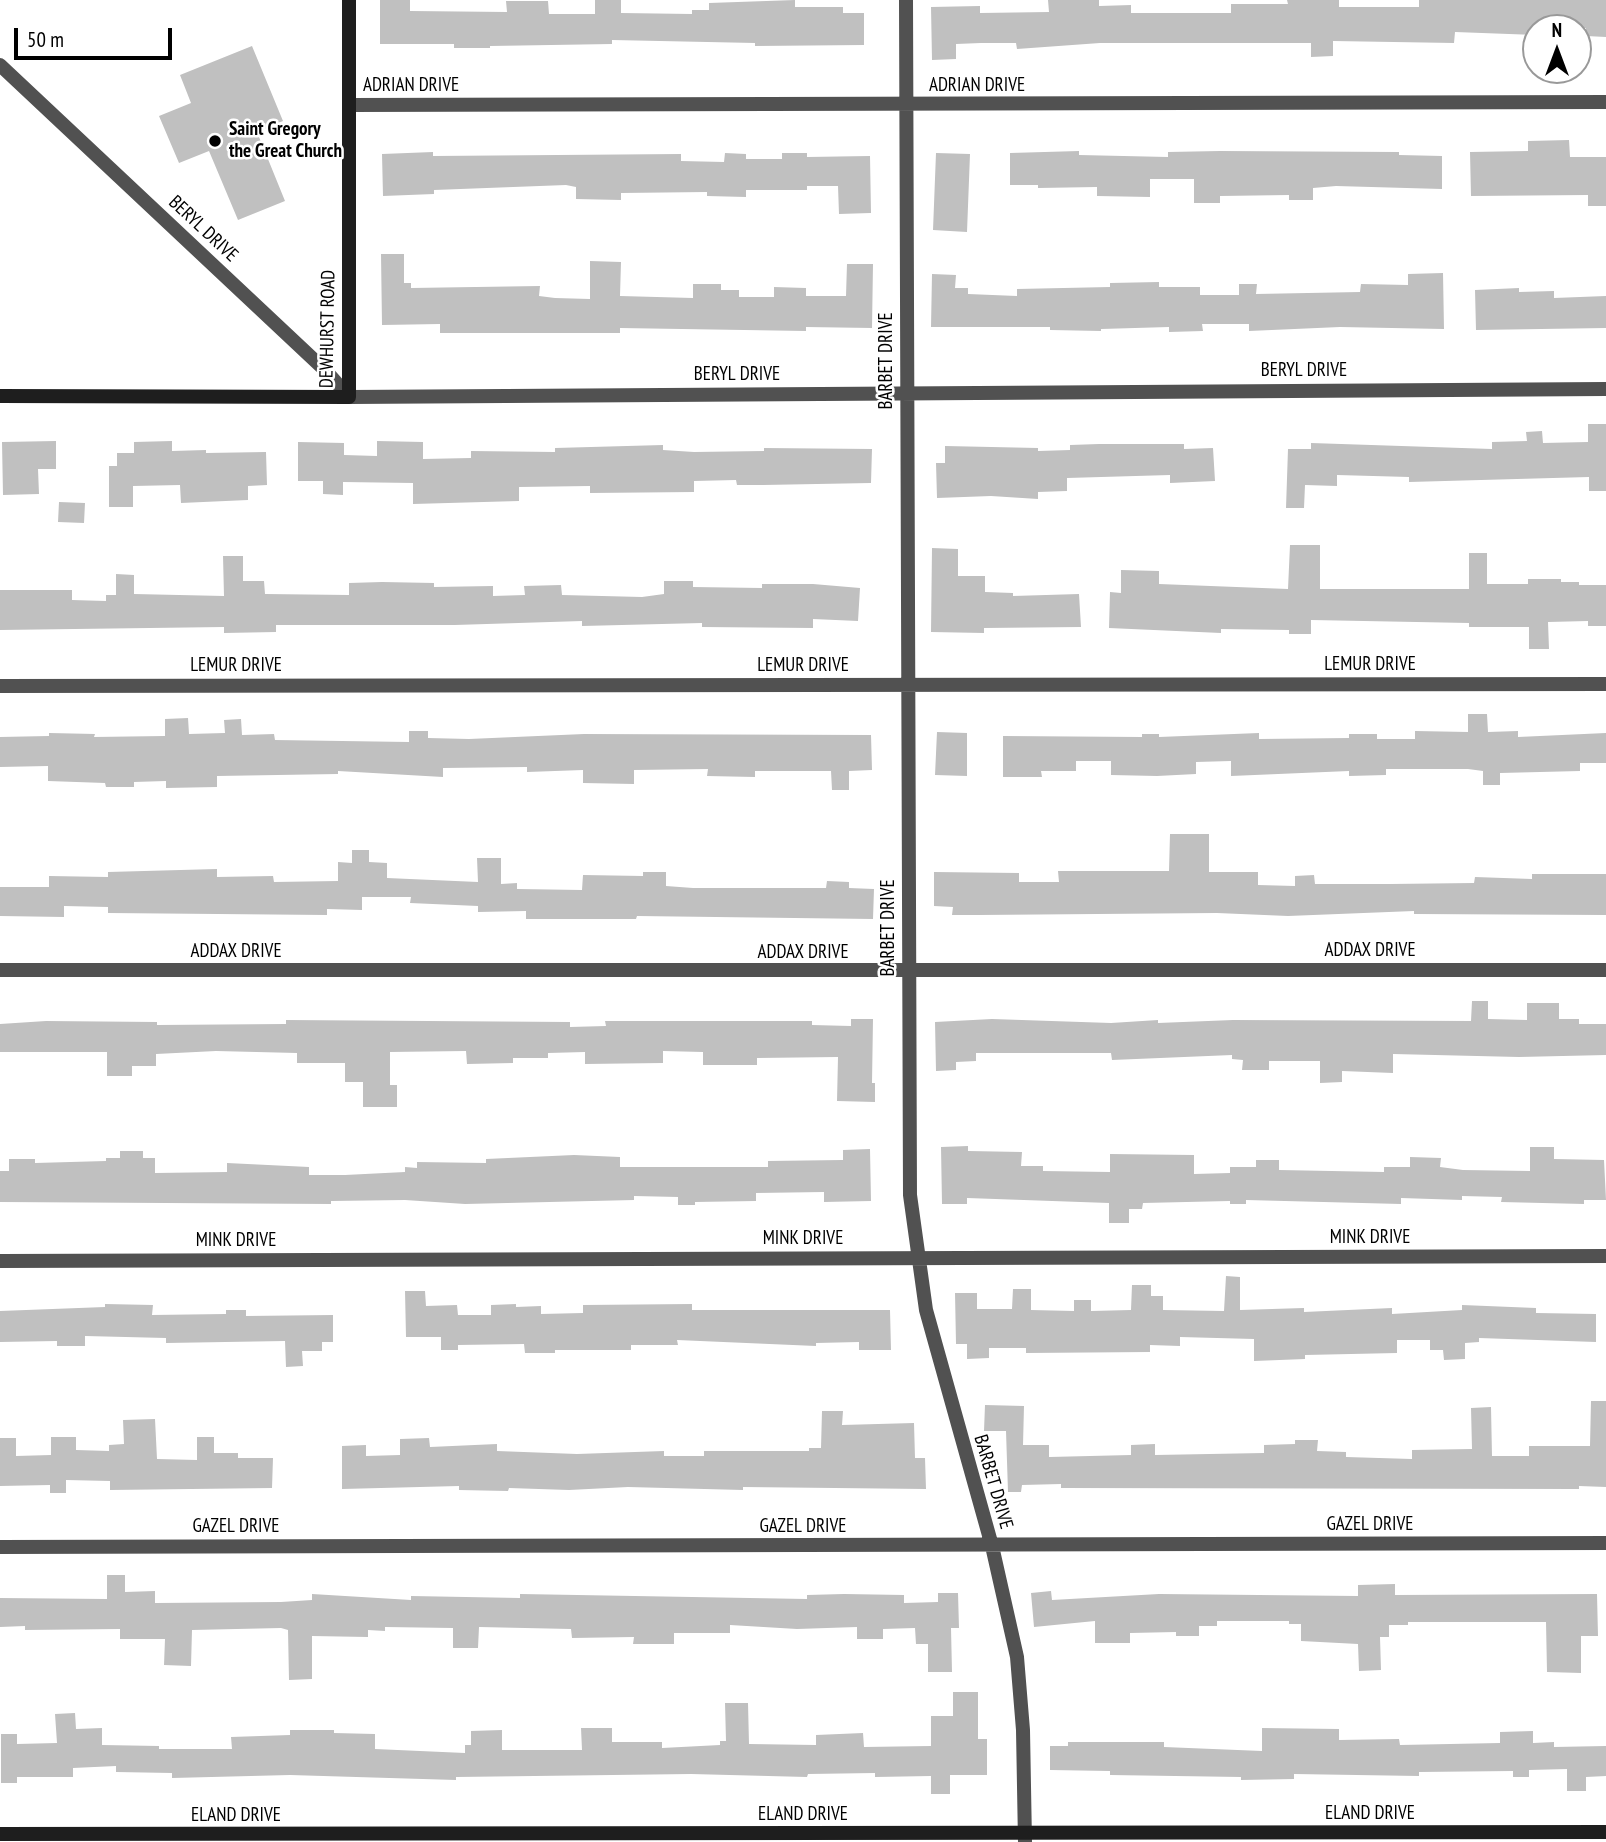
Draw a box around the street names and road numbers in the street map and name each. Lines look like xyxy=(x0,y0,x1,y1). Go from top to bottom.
street label: ADRIAN DRIVE xyxy=(363,75,459,97)
street label: ADRIAN DRIVE xyxy=(929,75,1025,97)
street label: BERYL DRIVE xyxy=(164,191,242,267)
street label: DEWHURST ROAD xyxy=(316,270,340,388)
street label: BARBET DRIVE xyxy=(876,312,898,410)
street label: BERYL DRIVE xyxy=(1261,360,1347,382)
street label: BERYL DRIVE xyxy=(694,364,780,386)
street label: LEMUR DRIVE xyxy=(1324,654,1416,676)
street label: LEMUR DRIVE xyxy=(190,655,282,677)
street label: LEMUR DRIVE xyxy=(757,655,849,677)
street label: BARBET DRIVE xyxy=(878,879,900,977)
street label: ADDAX DRIVE xyxy=(1324,940,1416,962)
street label: ADDAX DRIVE xyxy=(190,941,282,963)
street label: ADDAX DRIVE xyxy=(757,942,849,964)
street label: MINK DRIVE xyxy=(1330,1227,1410,1249)
street label: MINK DRIVE xyxy=(763,1228,843,1250)
street label: MINK DRIVE xyxy=(196,1230,276,1252)
street label: BARBET DRIVE xyxy=(969,1432,1017,1532)
street label: GAZEL DRIVE xyxy=(1327,1514,1413,1536)
street label: GAZEL DRIVE xyxy=(193,1516,279,1538)
street label: GAZEL DRIVE xyxy=(760,1516,846,1538)
street label: ELAND DRIVE xyxy=(1325,1803,1415,1825)
street label: ELAND DRIVE xyxy=(758,1804,848,1826)
street label: ELAND DRIVE xyxy=(191,1805,281,1827)

